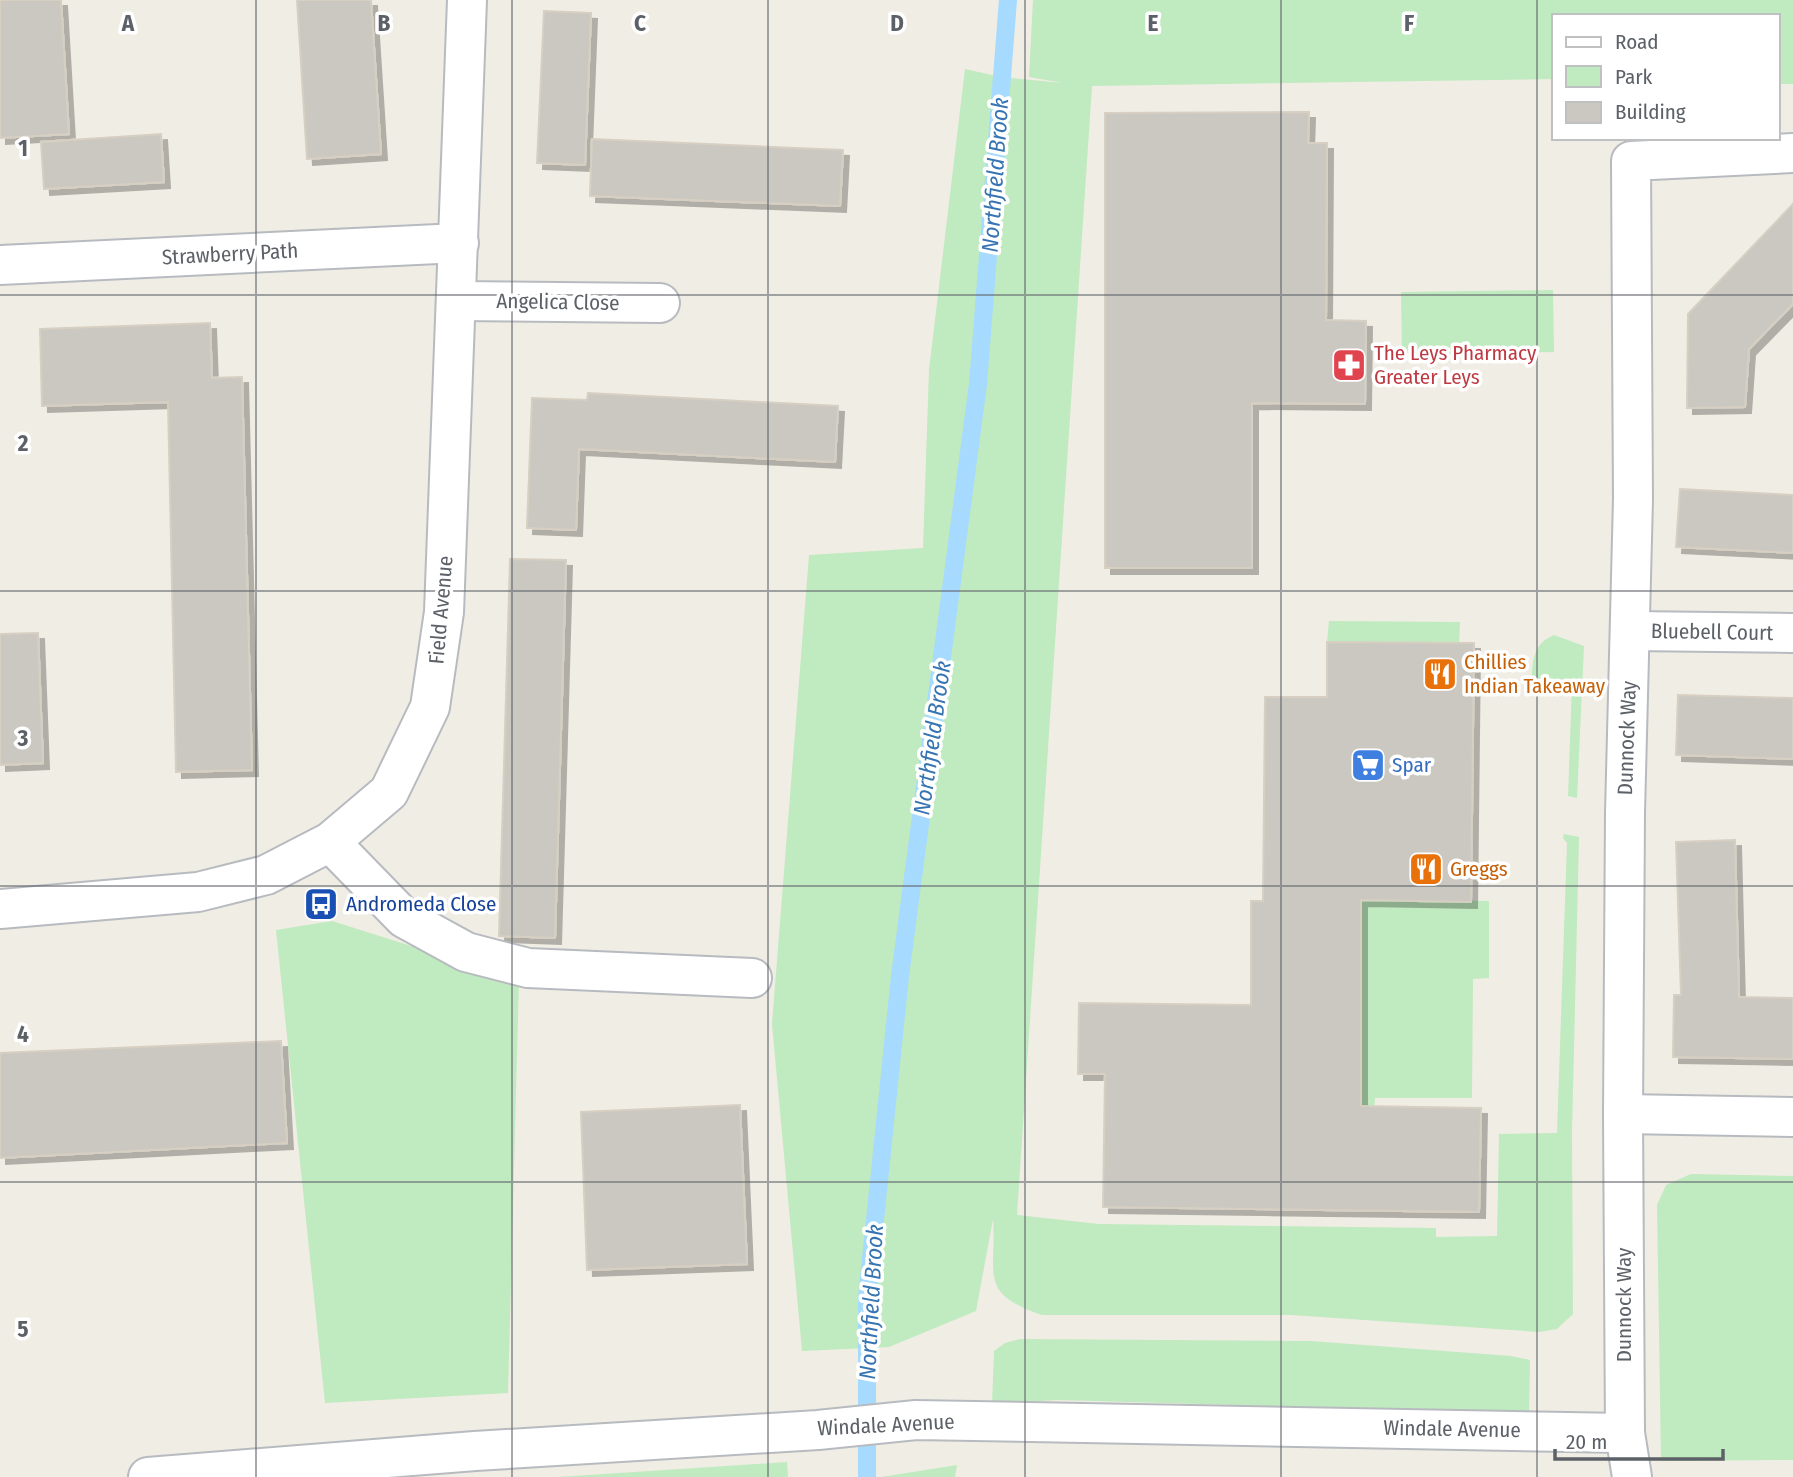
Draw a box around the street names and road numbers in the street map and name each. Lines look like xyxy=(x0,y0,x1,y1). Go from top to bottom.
street label: Strawberry Path xyxy=(161,237,299,271)
street label: Angelica Close xyxy=(496,288,620,316)
street label: Field Avenue xyxy=(423,555,459,665)
street label: Bluebell Court xyxy=(1651,618,1774,646)
street label: Dunnock Way xyxy=(1612,680,1642,796)
street label: Dunnock Way xyxy=(1611,1247,1637,1362)
street label: Windale Avenue xyxy=(817,1408,955,1442)
street label: Windale Avenue xyxy=(1383,1415,1521,1443)

